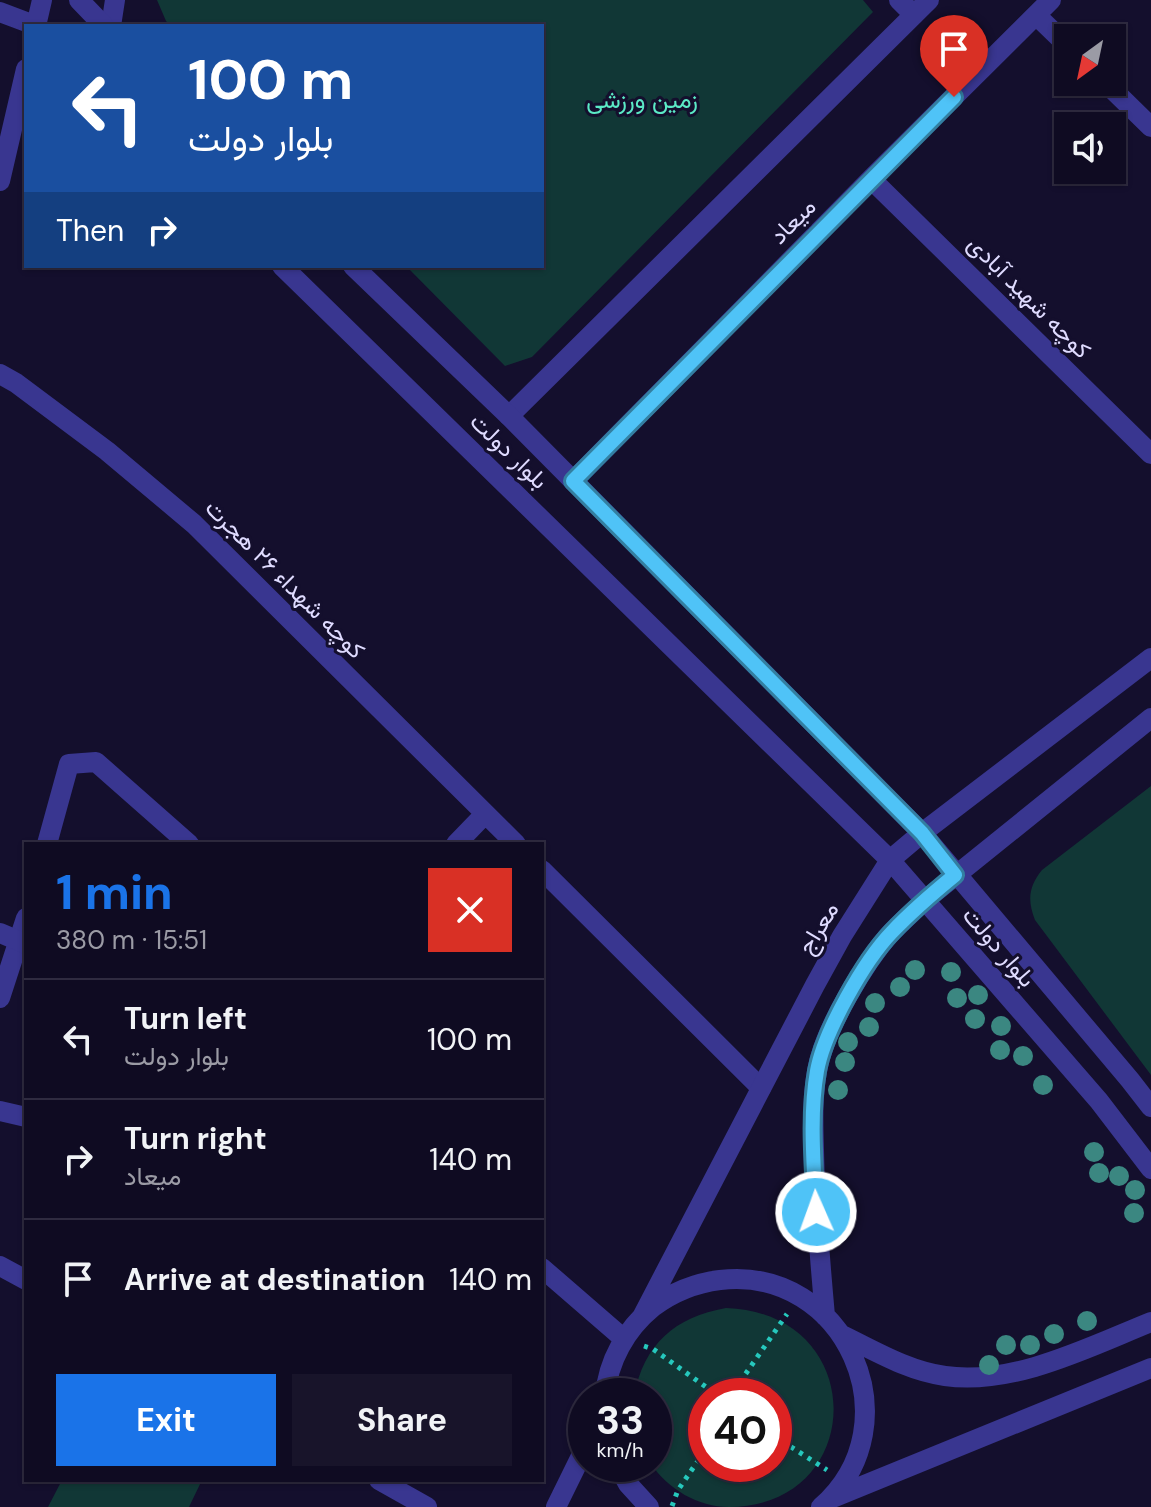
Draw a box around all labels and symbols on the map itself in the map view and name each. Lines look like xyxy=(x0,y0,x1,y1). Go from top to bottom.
pin xyxy=(920,15,988,97)
north arrow xyxy=(1054,24,1126,96)
park label: زمین ورزشی xyxy=(586,84,698,115)
street label: میعاد xyxy=(763,191,822,250)
street label: کوچه شهید آبادی xyxy=(960,228,1098,366)
street label: بلوار دولت xyxy=(464,406,555,495)
street label: کوچه شهداء ۲۶ هجرت xyxy=(198,492,372,666)
street label: معراج xyxy=(790,896,846,960)
street label: بلوار دولت xyxy=(956,900,1043,993)
position arrow xyxy=(774,1170,858,1254)
speed limit sign: 40 xyxy=(688,1378,792,1482)

